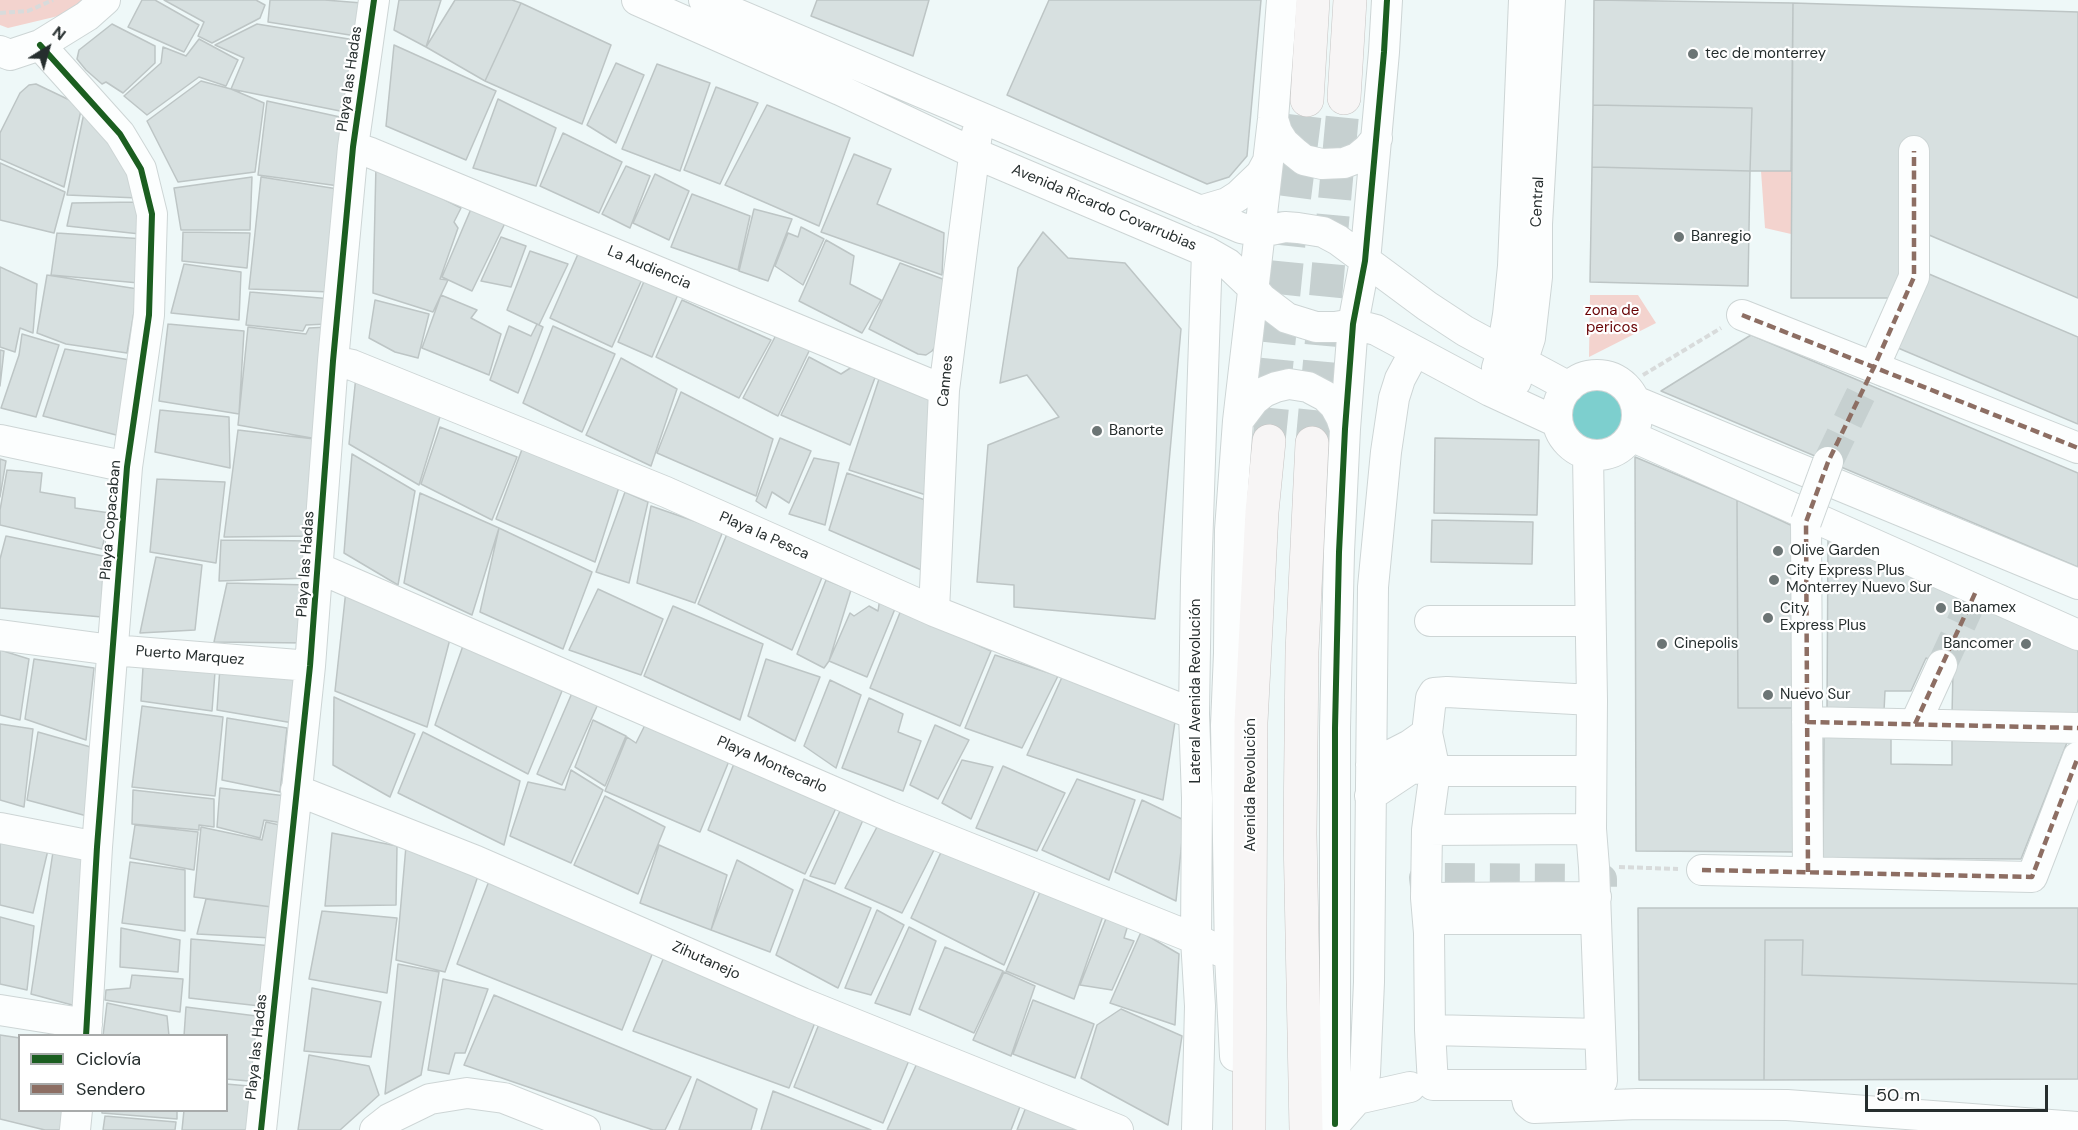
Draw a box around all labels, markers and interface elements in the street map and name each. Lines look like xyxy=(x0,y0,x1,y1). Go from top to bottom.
north arrow xyxy=(18,18,78,78)
text: N xyxy=(48,21,70,45)
street label: Playa las Hadas xyxy=(334,25,366,133)
place label: tec de monterrey xyxy=(1705,45,1826,63)
marker: tec de monterrey xyxy=(1686,47,1700,61)
street label: Avenida Ricardo Covarrubias xyxy=(1009,161,1199,255)
street label: Central xyxy=(1528,176,1548,228)
place label: Banregio xyxy=(1691,228,1751,246)
marker: Banregio xyxy=(1672,230,1686,244)
street label: La Audiencia xyxy=(605,242,693,294)
park label: zona de pericos xyxy=(1585,302,1639,337)
street label: Cannes xyxy=(934,354,958,408)
place label: Banorte xyxy=(1109,422,1163,440)
marker: Banorte xyxy=(1090,424,1104,438)
street label: Playa Copacaban xyxy=(97,459,125,581)
street label: Playa la Pesca xyxy=(716,508,812,564)
street label: Playa las Hadas xyxy=(293,510,319,618)
place label: Olive Garden xyxy=(1790,542,1880,560)
marker: Olive Garden xyxy=(1771,544,1785,558)
place label: City Express Plus Monterrey Nuevo Sur xyxy=(1786,562,1932,597)
marker: City Express Plus Monterrey Nuevo Sur xyxy=(1767,573,1781,587)
street label: Lateral Avenida Revolución xyxy=(1187,599,1205,783)
place label: Banamex xyxy=(1953,599,2016,617)
place label: City Express Plus xyxy=(1780,600,1866,635)
marker: Banamex xyxy=(1934,601,1948,615)
marker: City Express Plus xyxy=(1761,611,1775,625)
place label: Cinepolis xyxy=(1674,635,1738,653)
place label: Bancomer xyxy=(1943,635,2014,653)
marker: Cinepolis xyxy=(1655,637,1669,651)
marker: Bancomer xyxy=(2019,637,2033,651)
street label: Puerto Marquez xyxy=(135,642,245,670)
place label: Nuevo Sur xyxy=(1780,686,1850,704)
marker: Nuevo Sur xyxy=(1761,688,1775,702)
street label: Avenida Revolución xyxy=(1242,718,1260,852)
street label: Playa Montecarlo xyxy=(714,733,830,797)
street label: Zihutanejo xyxy=(669,938,743,984)
street label: Playa las Hadas xyxy=(242,993,272,1101)
legend xyxy=(18,1034,228,1112)
text: Ciclovía xyxy=(76,1047,141,1071)
scale bar xyxy=(1868,1073,2051,1111)
text: Sendero xyxy=(76,1077,146,1101)
text: 50 m xyxy=(1876,1083,1920,1107)

